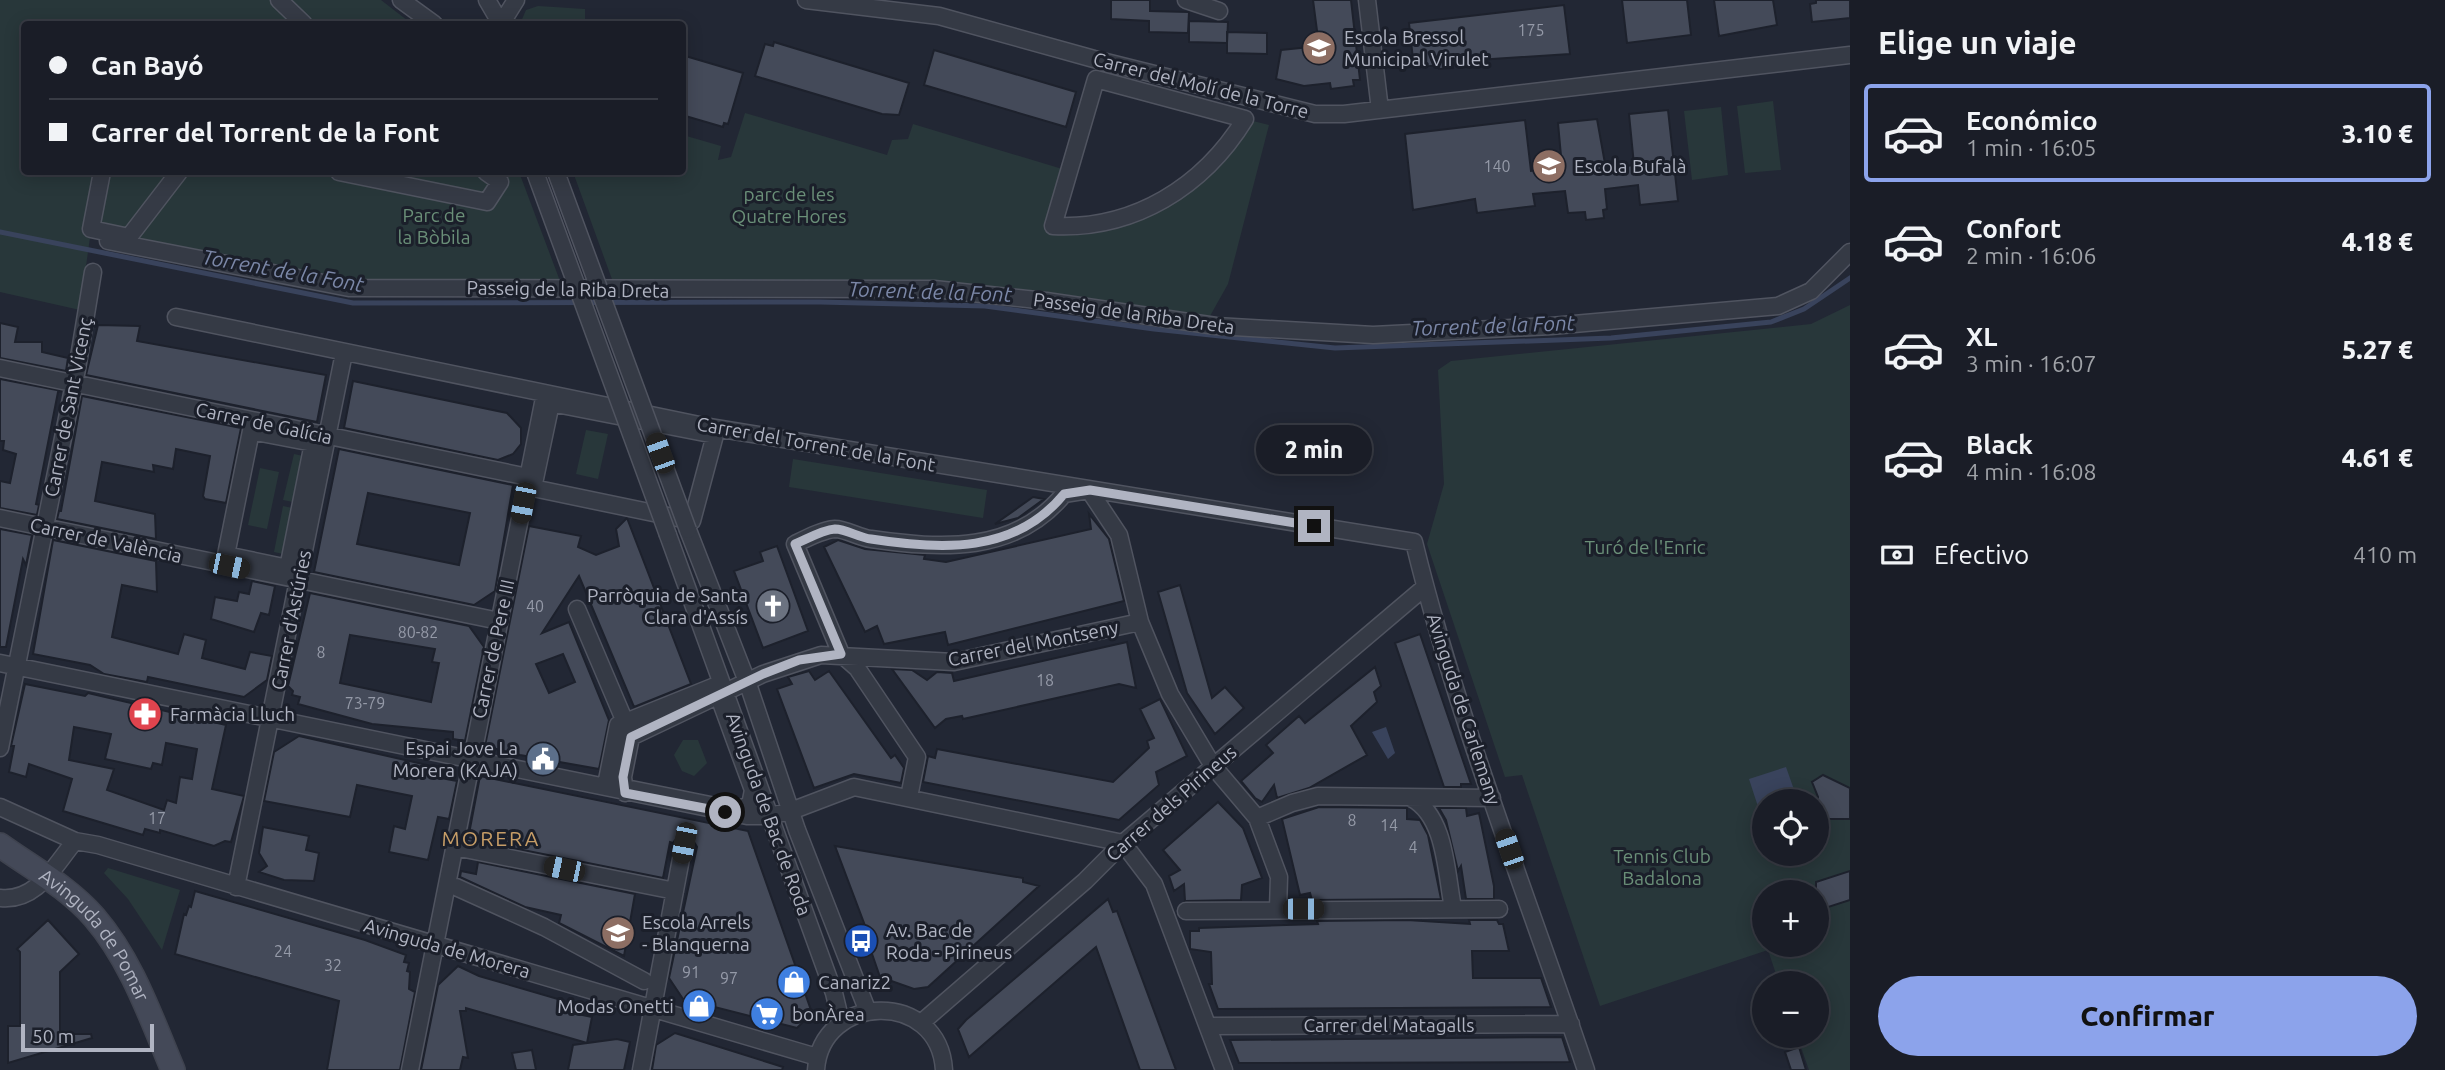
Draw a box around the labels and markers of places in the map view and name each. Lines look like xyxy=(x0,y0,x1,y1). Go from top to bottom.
place label: Escola Bressol Municipal Virulet xyxy=(1344,26,1489,70)
school or university icon: Escola Bressol Municipal Virulet xyxy=(1300,29,1338,67)
school or university icon: Escola Bufalà xyxy=(1530,147,1568,185)
place label: Escola Bufalà xyxy=(1574,155,1687,177)
place label: Parròquia de Santa Clara d'Assís xyxy=(587,584,748,628)
church icon: Parròquia de Santa Clara d'Assís xyxy=(754,587,792,625)
pharmacy icon: Farmàcia Lluch xyxy=(126,695,164,733)
place label: Farmàcia Lluch xyxy=(170,703,295,725)
place label: Espai Jove La Morera (KAJA) xyxy=(393,737,518,781)
public building icon: Espai Jove La Morera (KAJA) xyxy=(524,740,562,778)
place label: Escola Arrels - Blanquerna xyxy=(642,911,750,955)
school or university icon: Escola Arrels - Blanquerna xyxy=(599,914,637,952)
place label: Av. Bac de Roda - Pirineus xyxy=(886,919,1012,963)
bus stop icon: Av. Bac de Roda - Pirineus xyxy=(842,922,880,960)
shop icon: Canariz2 xyxy=(775,963,813,1001)
place label: Canariz2 xyxy=(818,971,891,993)
shop icon: Modas Onetti xyxy=(680,987,718,1025)
place label: Modas Onetti xyxy=(557,995,674,1017)
supermarket icon: bonÀrea xyxy=(748,995,786,1033)
place label: bonÀrea xyxy=(792,1003,865,1025)

